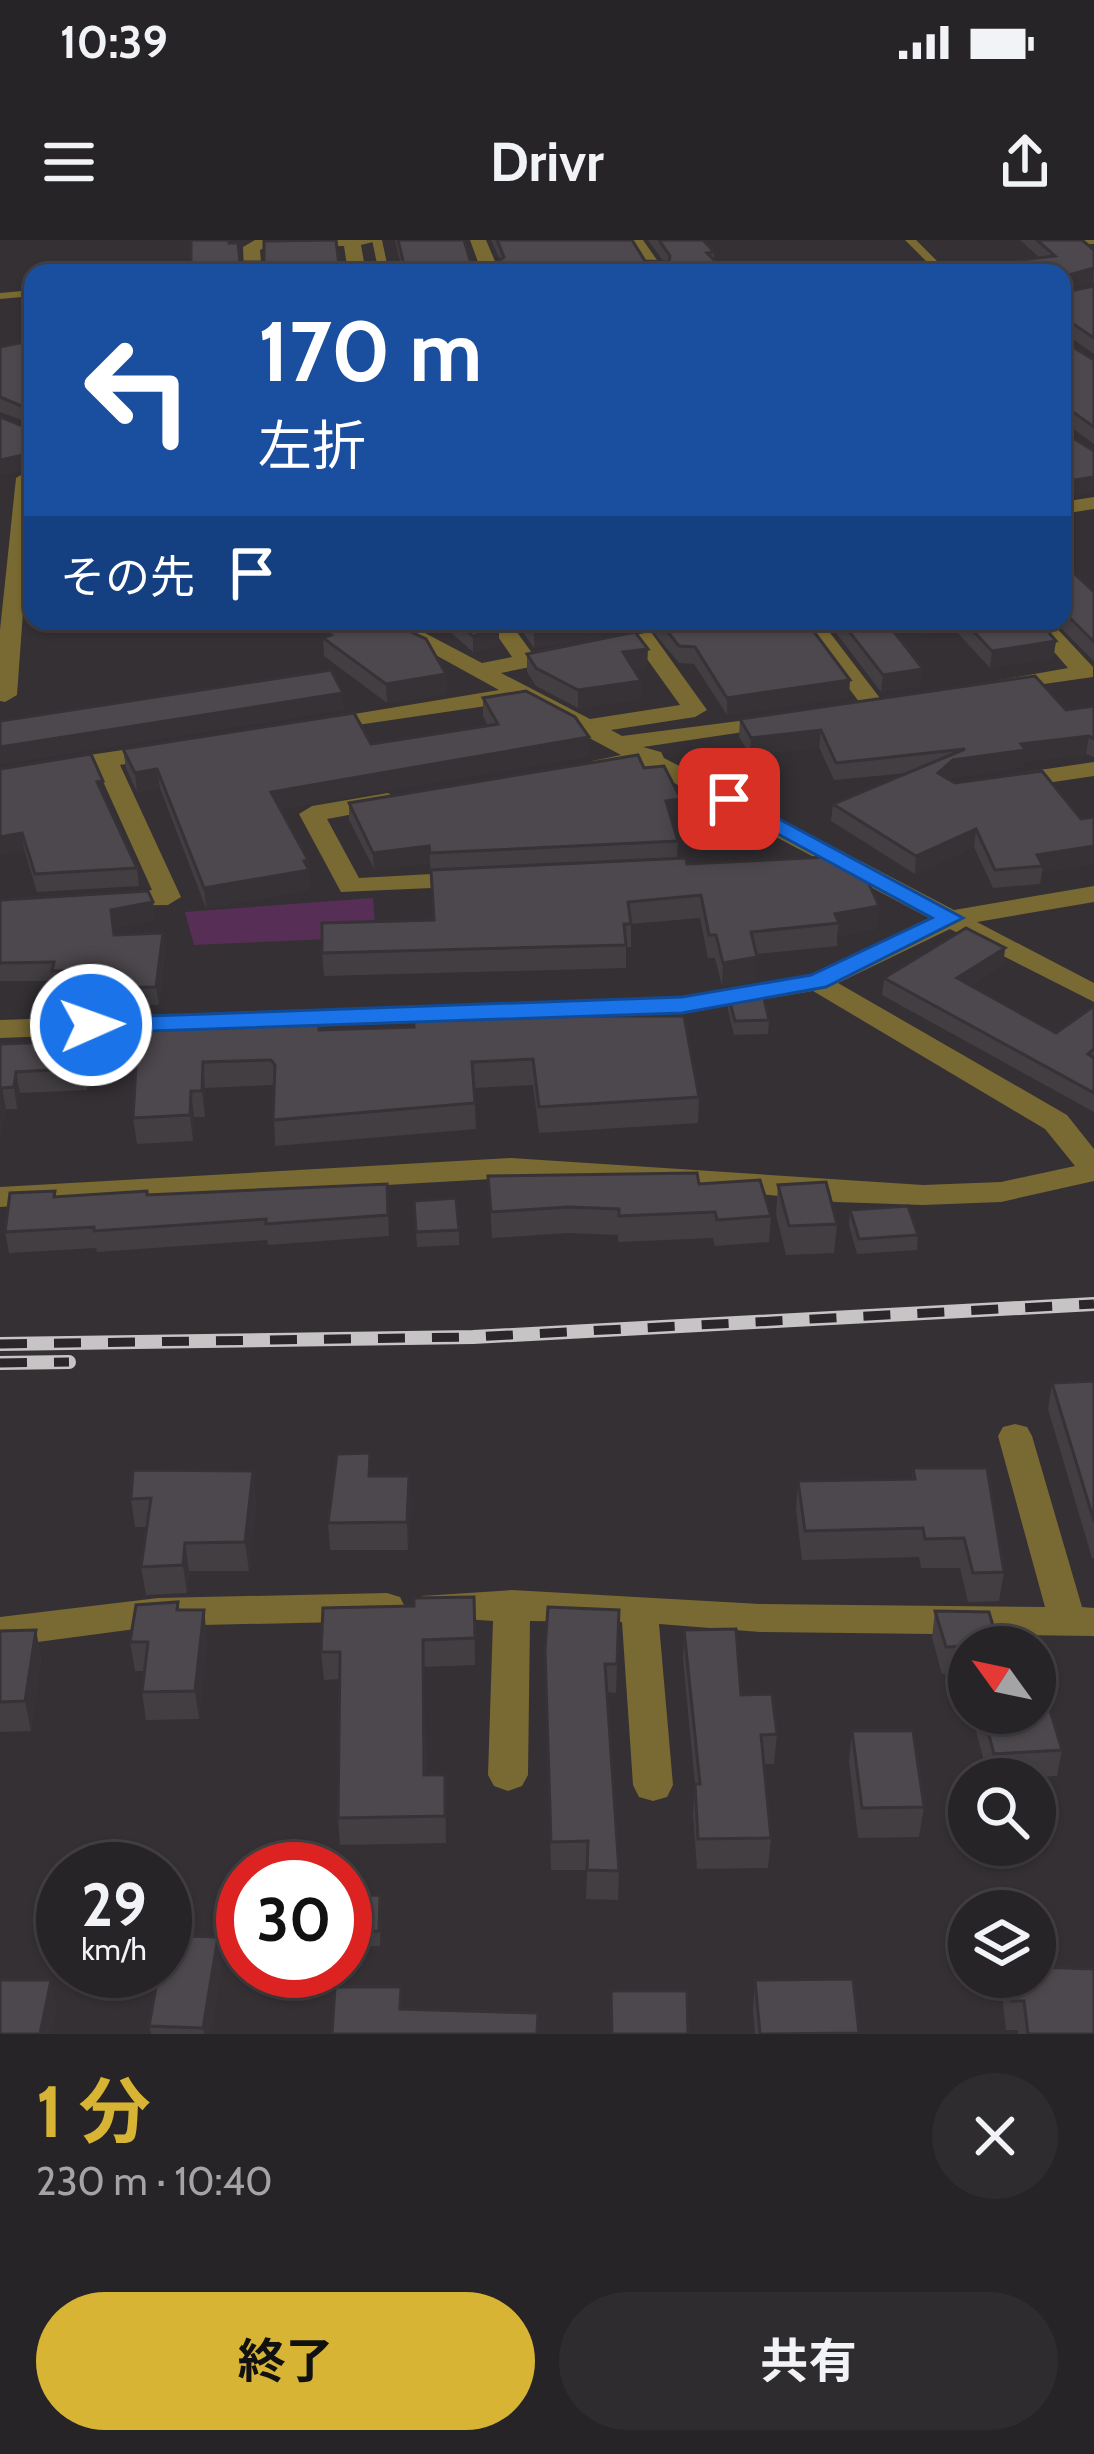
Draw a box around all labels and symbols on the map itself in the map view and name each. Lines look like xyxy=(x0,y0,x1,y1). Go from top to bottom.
pin xyxy=(678,748,780,850)
position arrow xyxy=(28,962,154,1088)
north arrow xyxy=(948,1626,1056,1734)
speed limit sign: 30 xyxy=(216,1842,372,1998)

